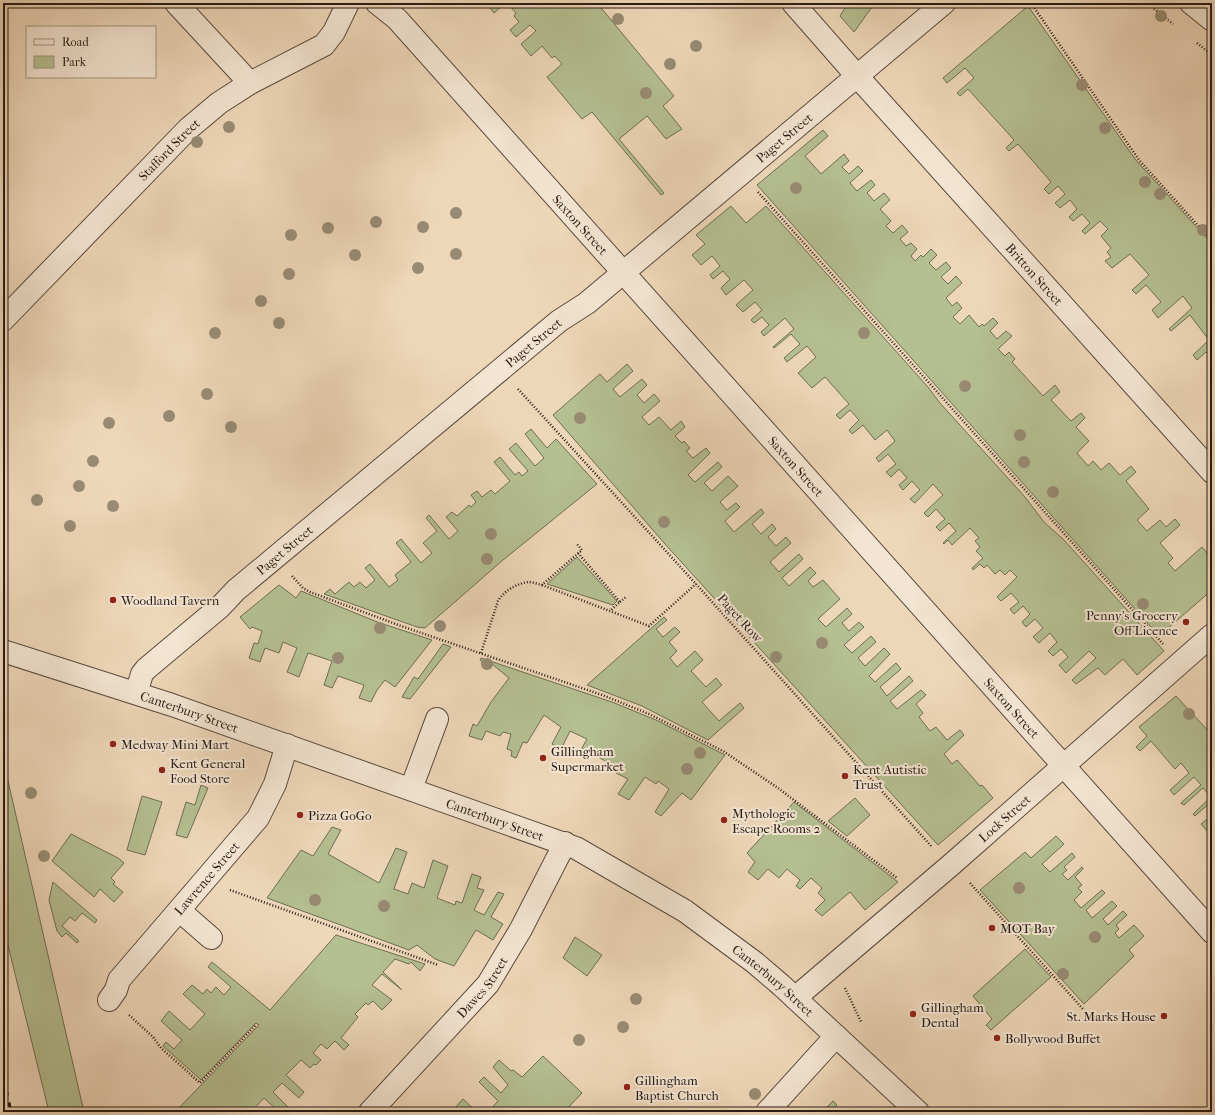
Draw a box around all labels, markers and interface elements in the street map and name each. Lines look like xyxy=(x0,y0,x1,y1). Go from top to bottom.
legend xyxy=(26,26,156,78)
text: Road xyxy=(62,35,89,49)
text: Park xyxy=(62,55,87,69)
street label: Paget Street xyxy=(753,109,815,165)
street label: Stafford Street xyxy=(135,115,203,183)
street label: Saxton Street xyxy=(550,191,611,258)
street label: Britton Street xyxy=(1003,240,1066,308)
street label: Paget Street xyxy=(502,314,565,370)
street label: Saxton Street xyxy=(765,433,827,500)
street label: Paget Street xyxy=(253,522,316,578)
street label: Paget Row xyxy=(714,591,766,645)
place label: Woodland Tavern xyxy=(120,593,220,608)
marker: Woodland Tavern xyxy=(108,595,118,605)
place label: Penny's Grocery Off Licence xyxy=(1086,608,1179,638)
marker: Penny's Grocery Off Licence xyxy=(1181,617,1191,627)
street label: Saxton Street xyxy=(981,675,1043,741)
street label: Canterbury Street xyxy=(139,688,241,735)
place label: Medway Mini Mart xyxy=(121,737,230,752)
marker: Medway Mini Mart xyxy=(108,739,118,749)
place label: Gillingham Supermarket xyxy=(551,744,624,774)
marker: Gillingham Supermarket xyxy=(538,753,548,763)
place label: Kent General Food Store xyxy=(170,756,246,786)
place label: Kent Autistic Trust xyxy=(853,762,927,792)
marker: Kent General Food Store xyxy=(157,765,167,775)
marker: Kent Autistic Trust xyxy=(840,771,850,781)
street label: Lock Street xyxy=(975,791,1033,845)
street label: Canterbury Street xyxy=(444,795,546,844)
place label: Mythologic Escape Rooms 2 xyxy=(732,806,821,836)
place label: Pizza GoGo xyxy=(308,808,372,823)
marker: Pizza GoGo xyxy=(295,810,305,820)
marker: Mythologic Escape Rooms 2 xyxy=(719,815,729,825)
street label: Lawrence Street xyxy=(171,838,242,918)
place label: MOT Bay xyxy=(1000,921,1056,936)
marker: MOT Bay xyxy=(987,923,997,933)
street label: Canterbury Street xyxy=(729,941,817,1019)
street label: Dawes Street xyxy=(453,954,510,1021)
place label: Gillingham Dental xyxy=(921,1000,984,1030)
marker: Gillingham Dental xyxy=(908,1009,918,1019)
place label: St. Marks House xyxy=(1067,1009,1157,1024)
marker: St. Marks House xyxy=(1159,1011,1169,1021)
place label: Bollywood Buffet xyxy=(1005,1031,1101,1046)
marker: Bollywood Buffet xyxy=(992,1033,1002,1043)
place label: Gillingham Baptist Church xyxy=(635,1073,720,1103)
marker: Gillingham Baptist Church xyxy=(622,1082,632,1092)

